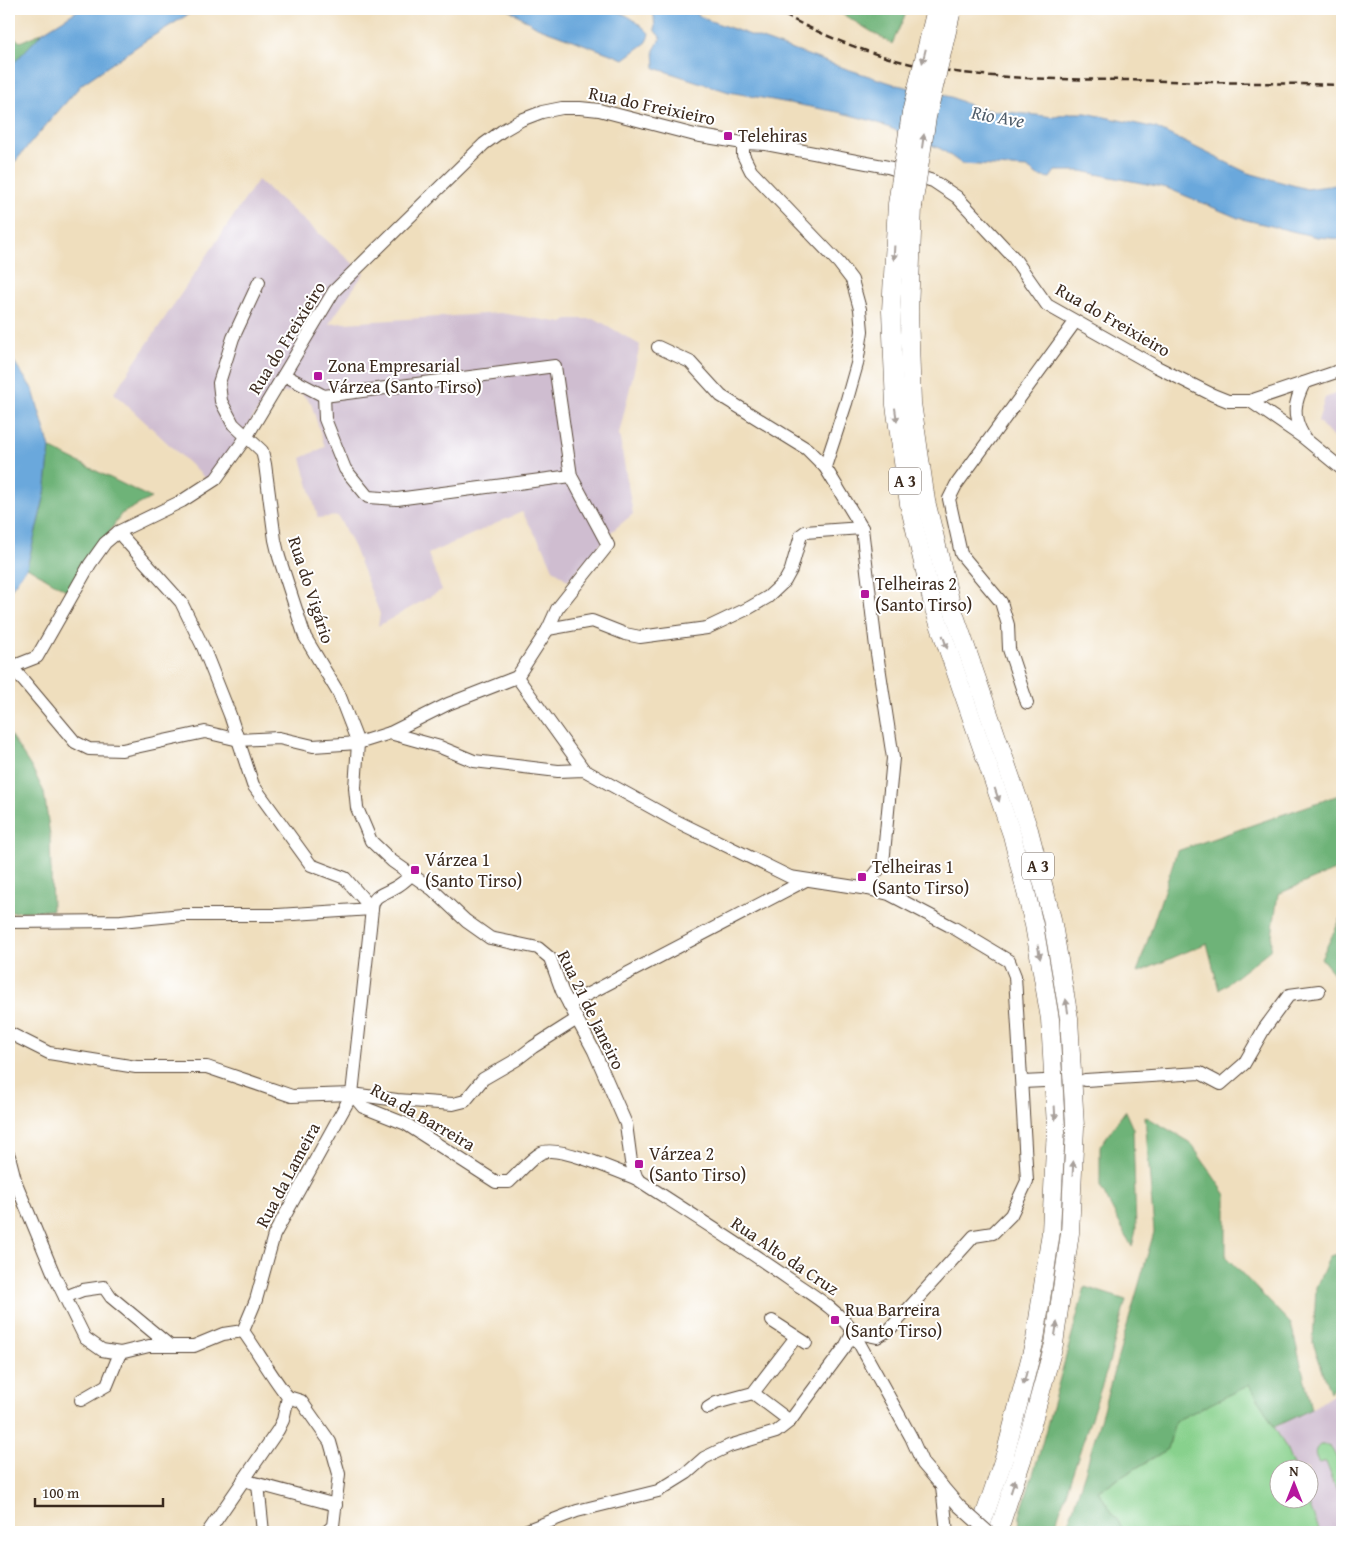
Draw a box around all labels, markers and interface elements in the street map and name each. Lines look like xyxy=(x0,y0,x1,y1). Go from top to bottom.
one-way arrow xyxy=(920,49,928,64)
street label: Rua do Freixieiro xyxy=(586,79,718,132)
water label: Rio Ave xyxy=(968,97,1027,134)
place label: Telehiras xyxy=(738,122,807,149)
marker: Telehiras xyxy=(722,130,734,142)
one-way arrow xyxy=(919,132,927,148)
one-way arrow xyxy=(889,245,897,261)
street label: Rua do Freixieiro xyxy=(241,276,332,400)
street label: Rua do Freixieiro xyxy=(1051,276,1176,363)
place label: Zona Empresarial Várzea (Santo Tirso) xyxy=(328,352,482,400)
marker: Zona Empresarial Várzea (Santo Tirso) xyxy=(312,370,324,382)
one-way arrow xyxy=(892,407,900,423)
road number: A 3 xyxy=(889,468,921,494)
street label: Rua do Vigário xyxy=(281,533,342,647)
place label: Telheiras 2 (Santo Tirso) xyxy=(875,570,972,618)
marker: Telheiras 2 (Santo Tirso) xyxy=(859,588,871,600)
one-way arrow xyxy=(942,634,949,649)
one-way arrow xyxy=(993,788,1001,803)
place label: Várzea 1 (Santo Tirso) xyxy=(425,846,522,894)
road number: A 3 xyxy=(1022,852,1054,879)
place label: Telheiras 1 (Santo Tirso) xyxy=(872,853,969,901)
marker: Várzea 1 (Santo Tirso) xyxy=(409,864,421,876)
marker: Telheiras 1 (Santo Tirso) xyxy=(856,871,868,883)
one-way arrow xyxy=(1035,944,1043,960)
street label: Rua 21 de Janeiro xyxy=(551,945,632,1074)
one-way arrow xyxy=(1062,997,1070,1013)
street label: Rua da Barreira xyxy=(366,1076,481,1158)
one-way arrow xyxy=(1052,1105,1060,1121)
street label: Rua da Lameira xyxy=(248,1117,327,1232)
place label: Várzea 2 (Santo Tirso) xyxy=(649,1140,746,1188)
marker: Várzea 2 (Santo Tirso) xyxy=(633,1158,645,1170)
one-way arrow xyxy=(1070,1160,1078,1176)
street label: Rua Alto da Cruz xyxy=(726,1209,845,1302)
place label: Rua Barreira (Santo Tirso) xyxy=(845,1296,942,1344)
marker: Rua Barreira (Santo Tirso) xyxy=(829,1314,841,1326)
one-way arrow xyxy=(1052,1321,1060,1337)
one-way arrow xyxy=(1021,1370,1029,1386)
north arrow xyxy=(1268,1458,1318,1508)
text: N xyxy=(1289,1461,1299,1481)
scale bar xyxy=(35,1476,162,1508)
one-way arrow xyxy=(1010,1478,1018,1493)
text: 100 m xyxy=(42,1482,80,1503)

